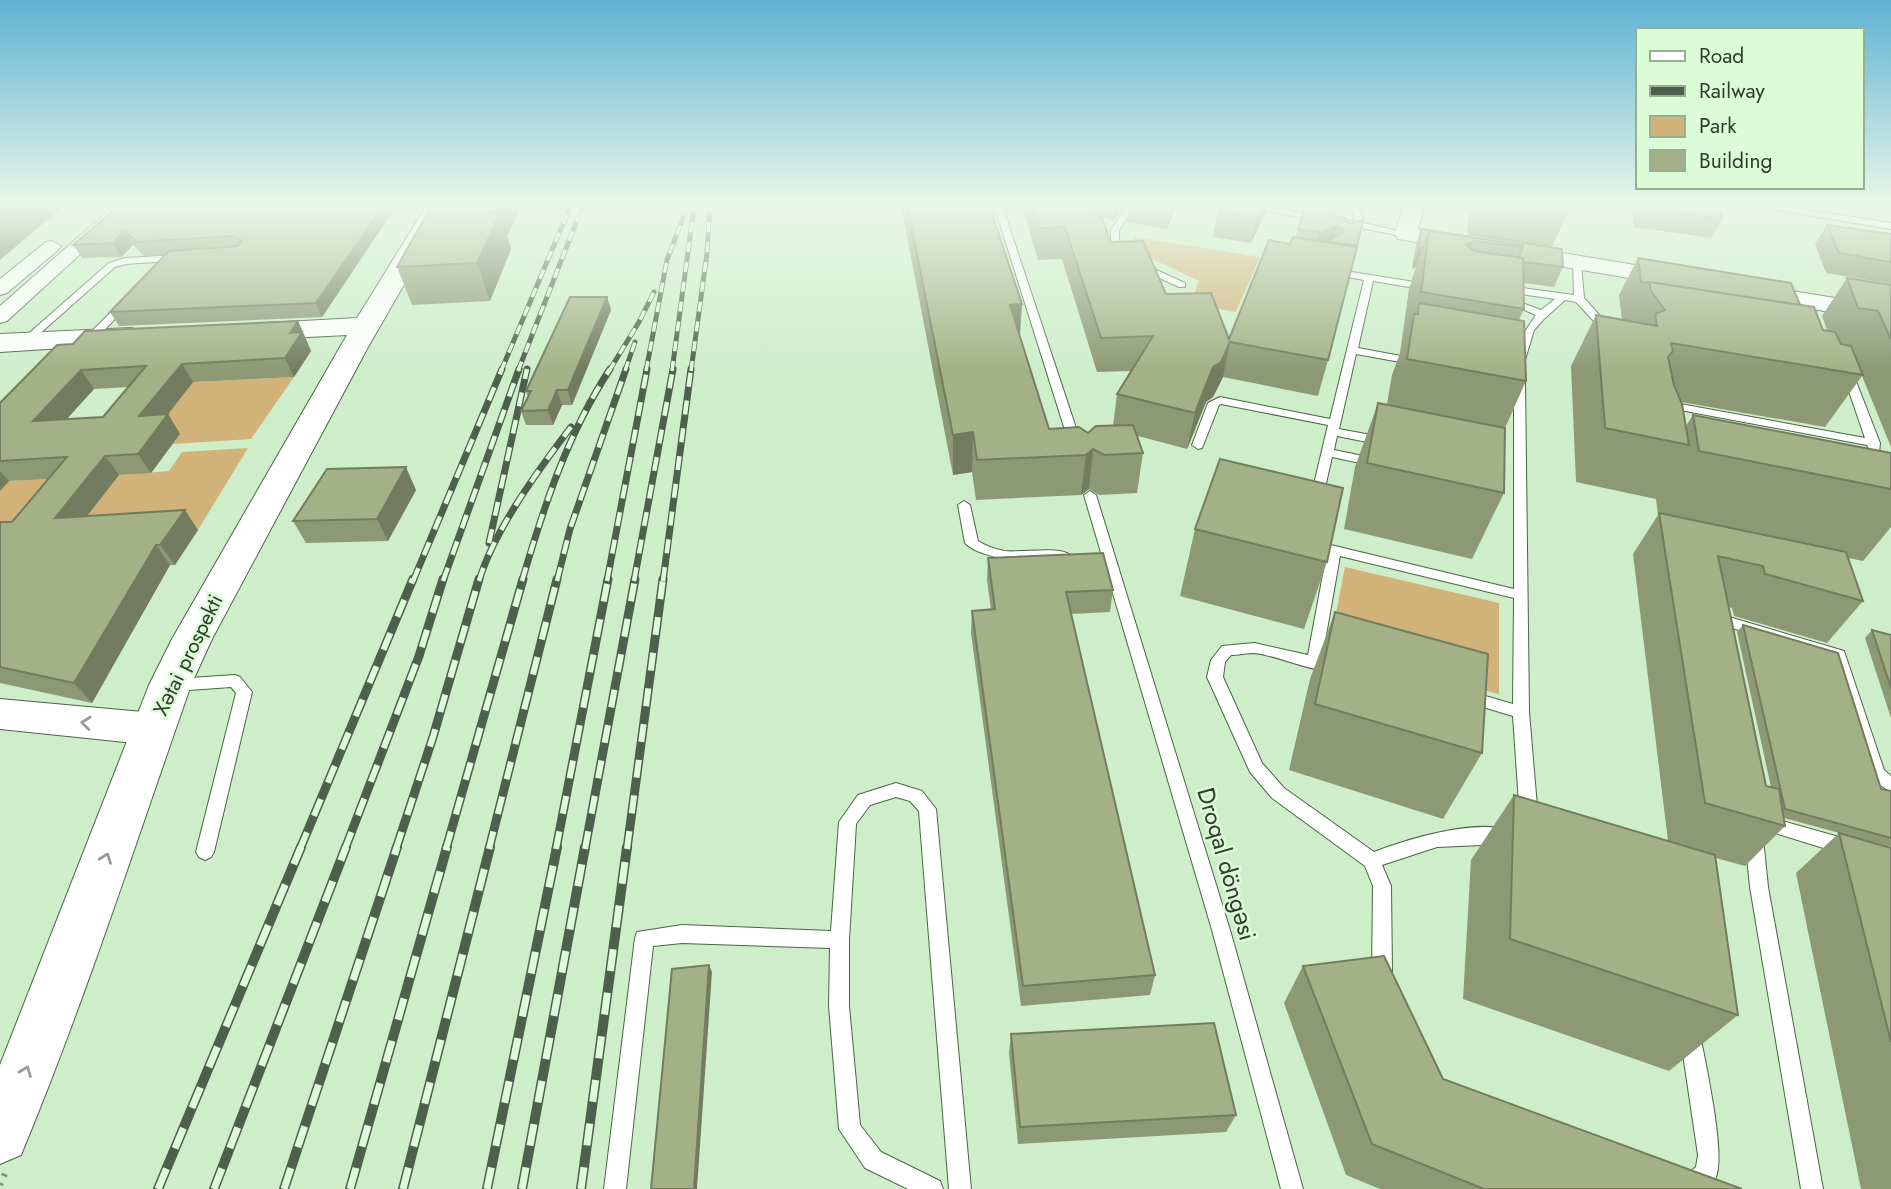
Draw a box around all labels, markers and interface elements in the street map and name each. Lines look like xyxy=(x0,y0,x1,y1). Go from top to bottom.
legend xyxy=(1636,28,1863,189)
text: Road xyxy=(1699,41,1744,71)
text: Railway xyxy=(1699,76,1765,106)
text: Park xyxy=(1699,111,1737,141)
text: Building xyxy=(1699,146,1772,176)
street label: Xətai prospekti xyxy=(146,589,230,721)
one-way arrow xyxy=(80,715,91,730)
street label: Droqal döngəsi xyxy=(1188,783,1266,945)
one-way arrow xyxy=(98,853,112,865)
one-way arrow xyxy=(18,1066,32,1079)

